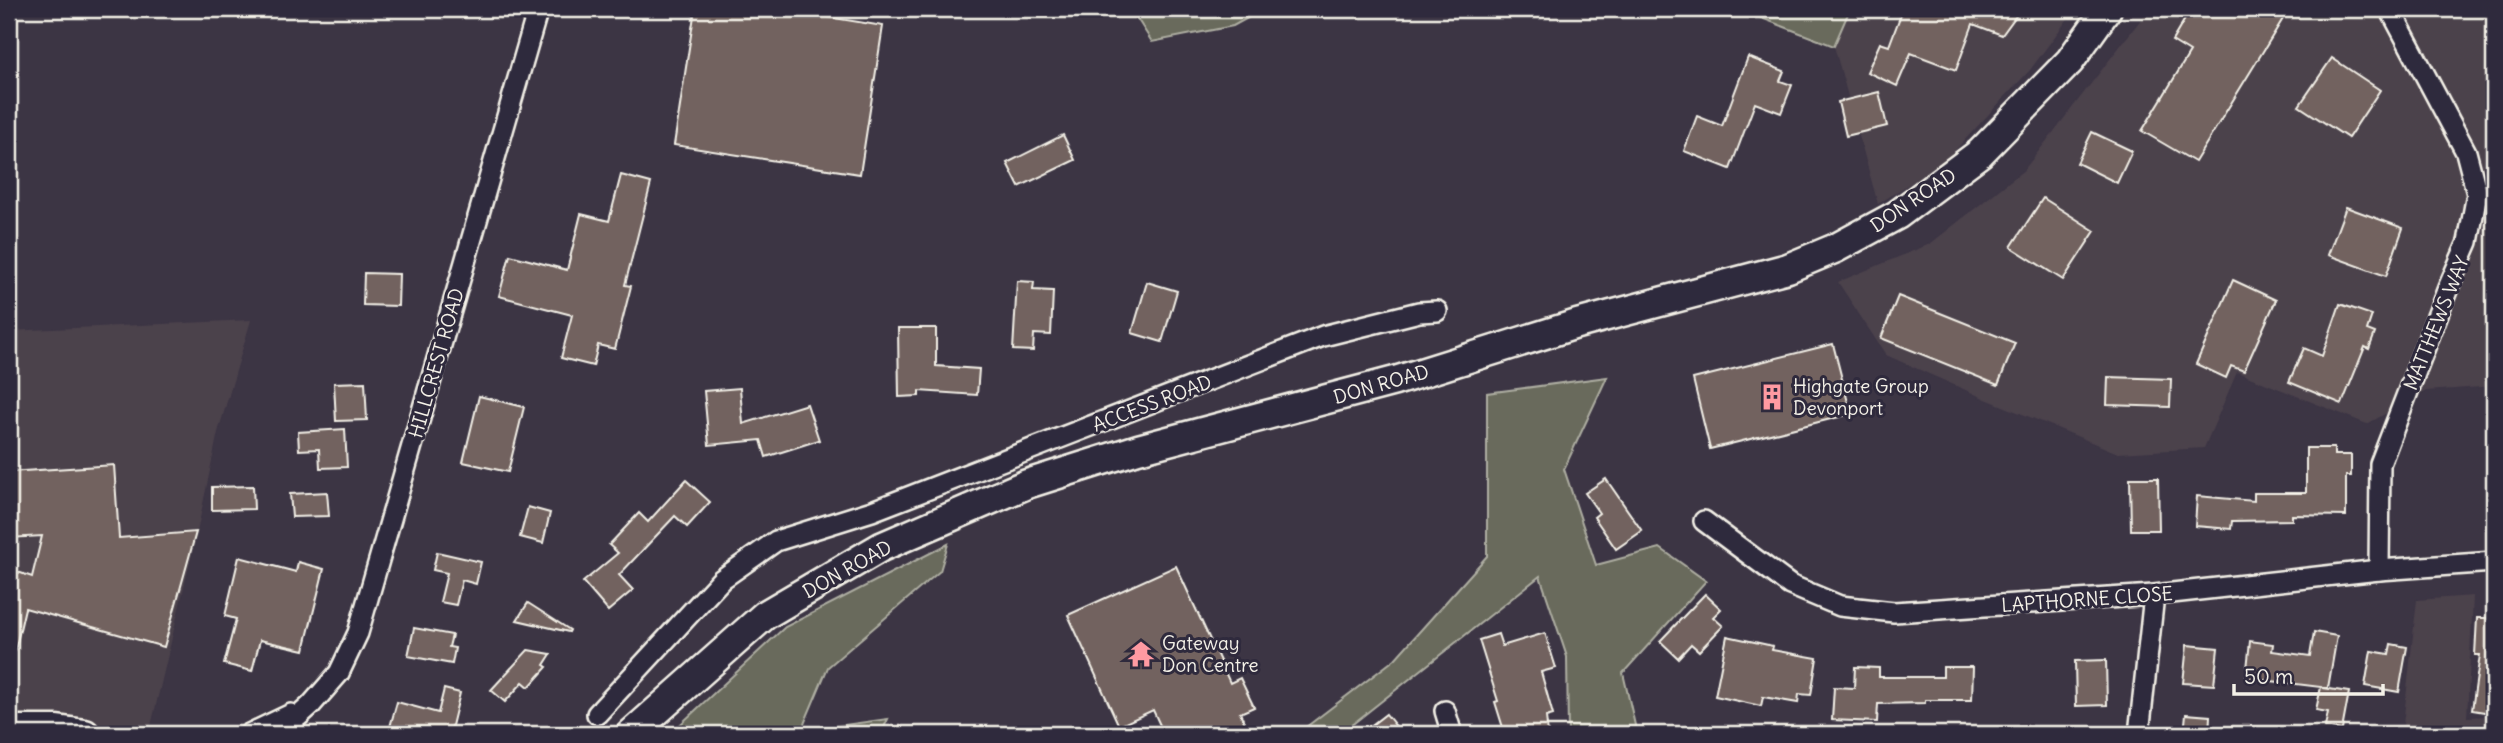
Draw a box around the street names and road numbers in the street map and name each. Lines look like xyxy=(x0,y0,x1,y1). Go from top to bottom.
street label: DON ROAD xyxy=(1866,163,1960,237)
street label: MATTHEWS WAY xyxy=(2398,252,2474,394)
street label: HILLCREST ROAD xyxy=(403,285,469,441)
street label: DON ROAD xyxy=(1330,359,1432,409)
street label: ACCESS ROAD xyxy=(1089,369,1215,437)
street label: DON ROAD xyxy=(798,535,896,603)
street label: LAPTHORNE CLOSE xyxy=(2001,581,2173,617)

